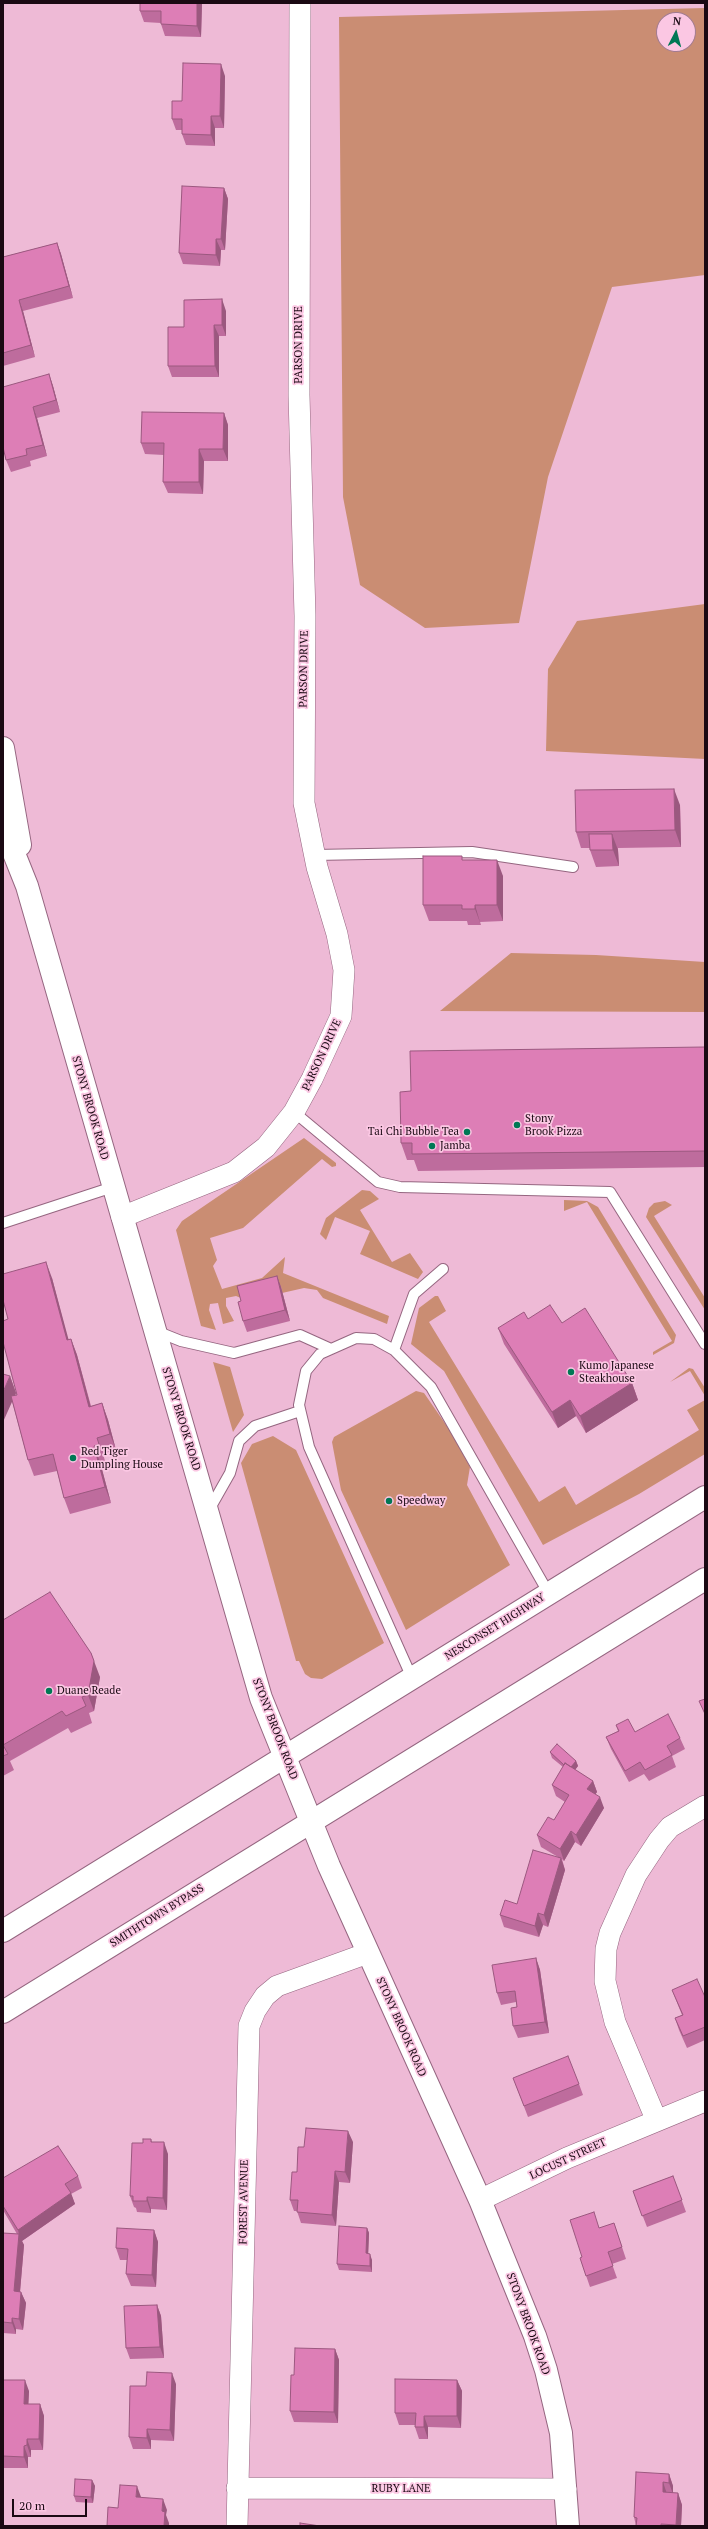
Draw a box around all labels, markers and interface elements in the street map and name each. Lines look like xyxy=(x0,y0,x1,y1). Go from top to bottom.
north arrow xyxy=(656,12,696,52)
text: N xyxy=(672,14,682,28)
street label: PARSON DRIVE xyxy=(292,306,306,384)
street label: PARSON DRIVE xyxy=(297,630,311,708)
street label: PARSON DRIVE xyxy=(300,1017,344,1093)
street label: STONY BROOK ROAD xyxy=(69,1055,111,1161)
place label: Stony Brook Pizza xyxy=(525,1112,582,1138)
marker: Stony Brook Pizza xyxy=(512,1120,522,1130)
place label: Tai Chi Bubble Tea xyxy=(368,1125,459,1139)
marker: Tai Chi Bubble Tea xyxy=(462,1127,472,1137)
place label: Jamba xyxy=(440,1139,470,1153)
marker: Jamba xyxy=(427,1141,437,1151)
place label: Kumo Japanese Steakhouse xyxy=(579,1359,654,1385)
street label: STONY BROOK ROAD xyxy=(159,1366,203,1472)
marker: Kumo Japanese Steakhouse xyxy=(566,1367,576,1377)
place label: Red Tiger Dumpling House xyxy=(81,1445,163,1471)
marker: Red Tiger Dumpling House xyxy=(68,1453,78,1463)
place label: Speedway xyxy=(397,1494,445,1508)
marker: Speedway xyxy=(384,1496,394,1506)
street label: NESCONSET HIGHWAY xyxy=(443,1591,547,1663)
street label: STONY BROOK ROAD xyxy=(250,1677,300,1781)
place label: Duane Reade xyxy=(57,1684,121,1698)
marker: Duane Reade xyxy=(44,1686,54,1696)
street label: SMITHTOWN BYPASS xyxy=(108,1882,206,1950)
street label: STONY BROOK ROAD xyxy=(373,1975,429,2079)
street label: LOCUST STREET xyxy=(528,2135,608,2183)
street label: FOREST AVENUE xyxy=(237,2159,251,2245)
street label: STONY BROOK ROAD xyxy=(503,2271,553,2377)
street label: RUBY LANE xyxy=(372,2482,430,2496)
scale bar xyxy=(14,2491,89,2517)
text: 20 m xyxy=(19,2498,45,2513)

